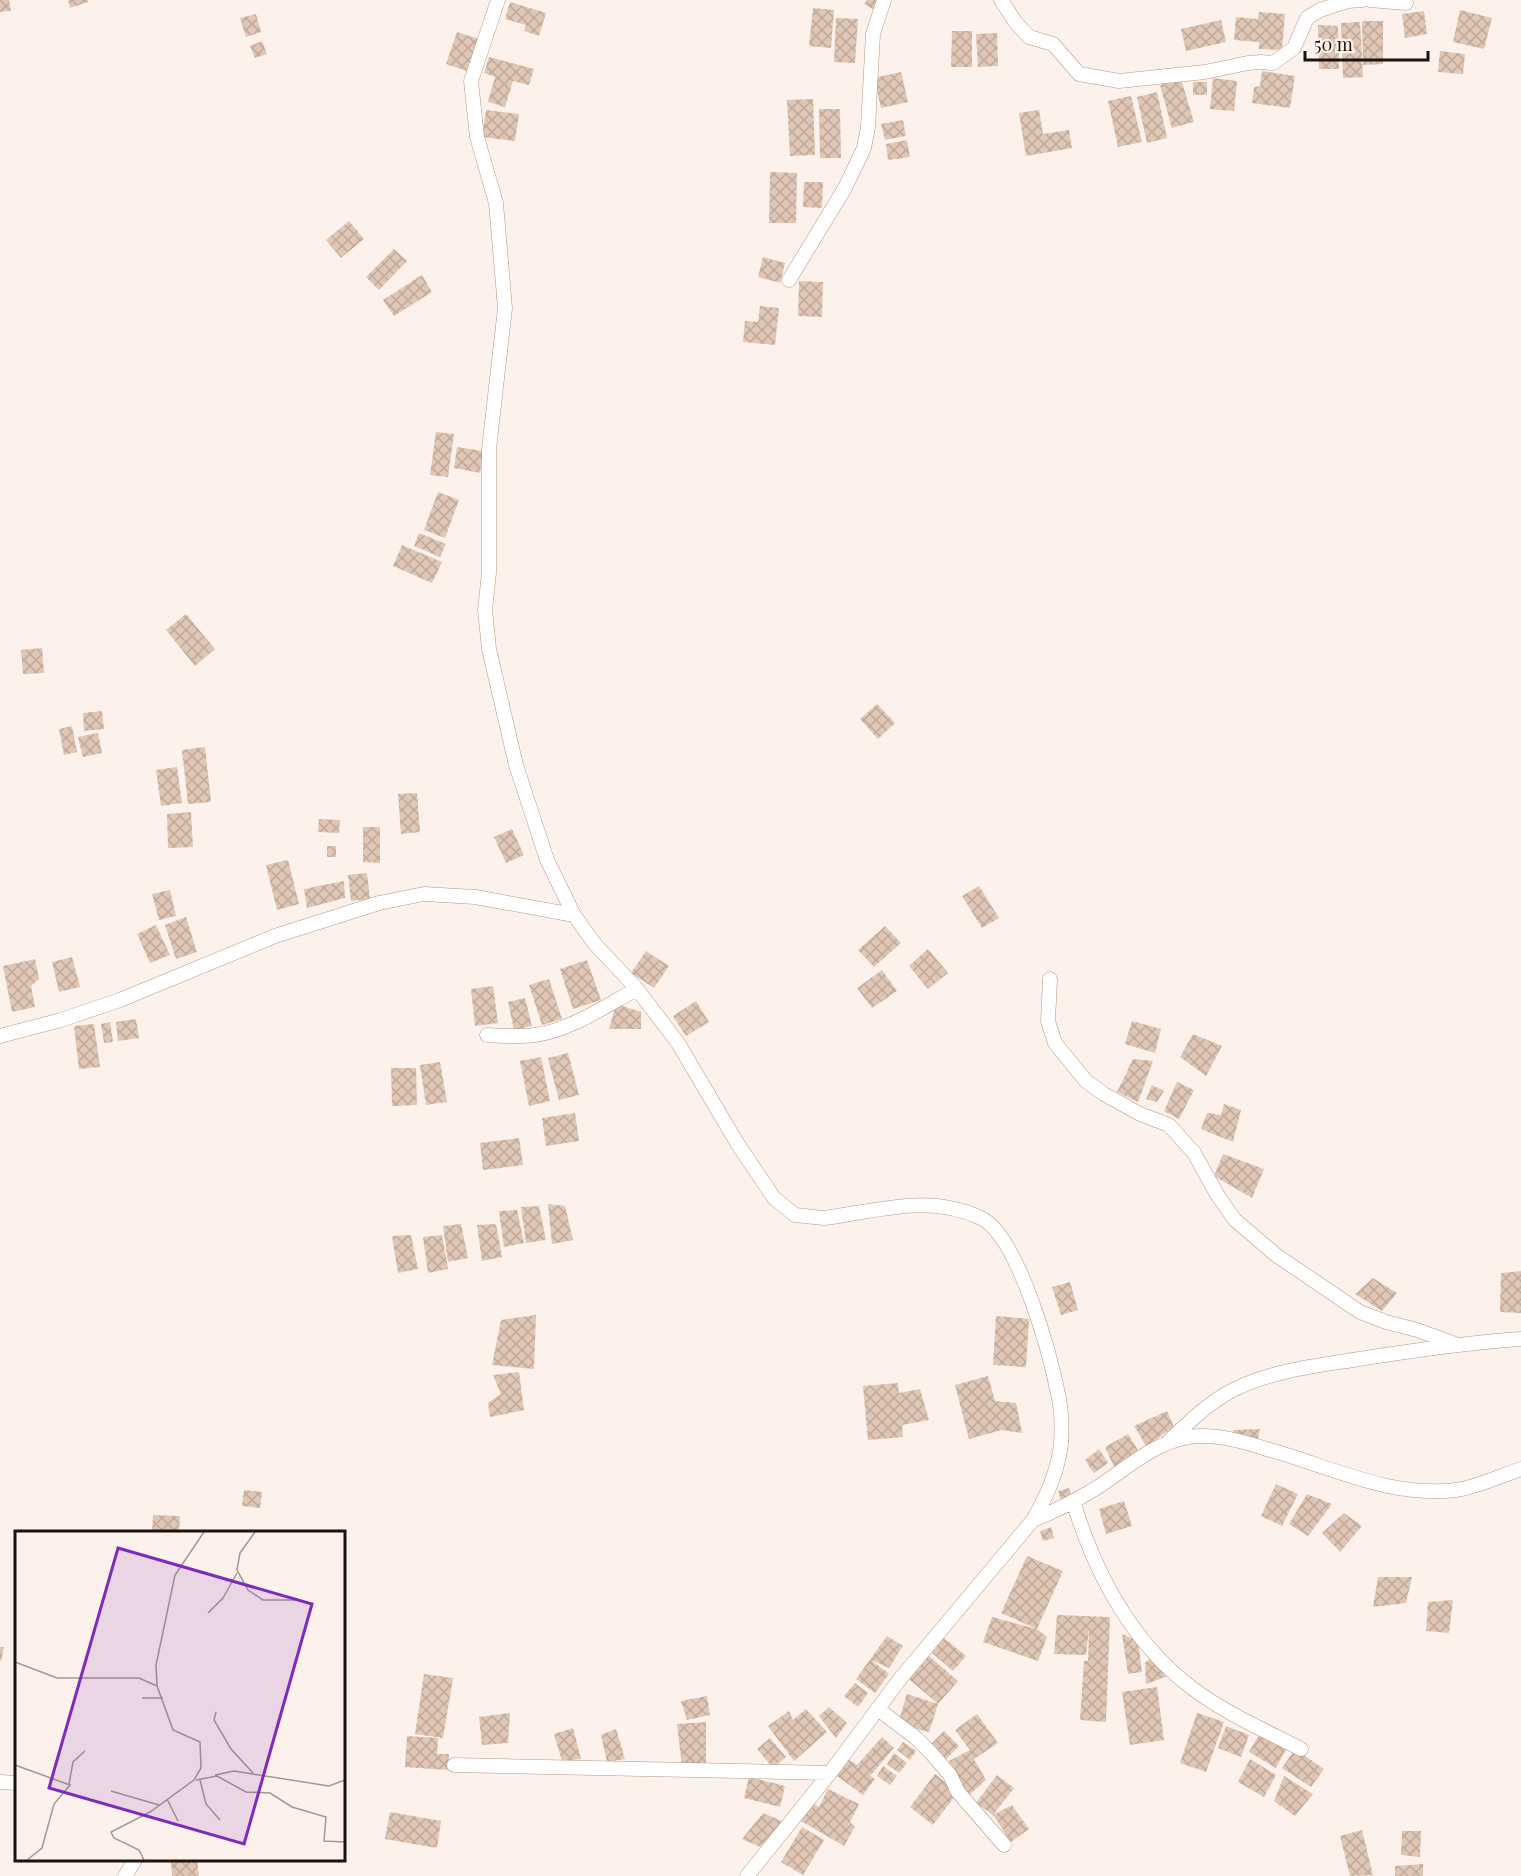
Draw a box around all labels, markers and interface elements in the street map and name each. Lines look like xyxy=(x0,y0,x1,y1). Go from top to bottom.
scale bar xyxy=(1305,24,1428,62)
text: 50 m xyxy=(1314,32,1353,56)
inset map xyxy=(15,1531,345,1861)

